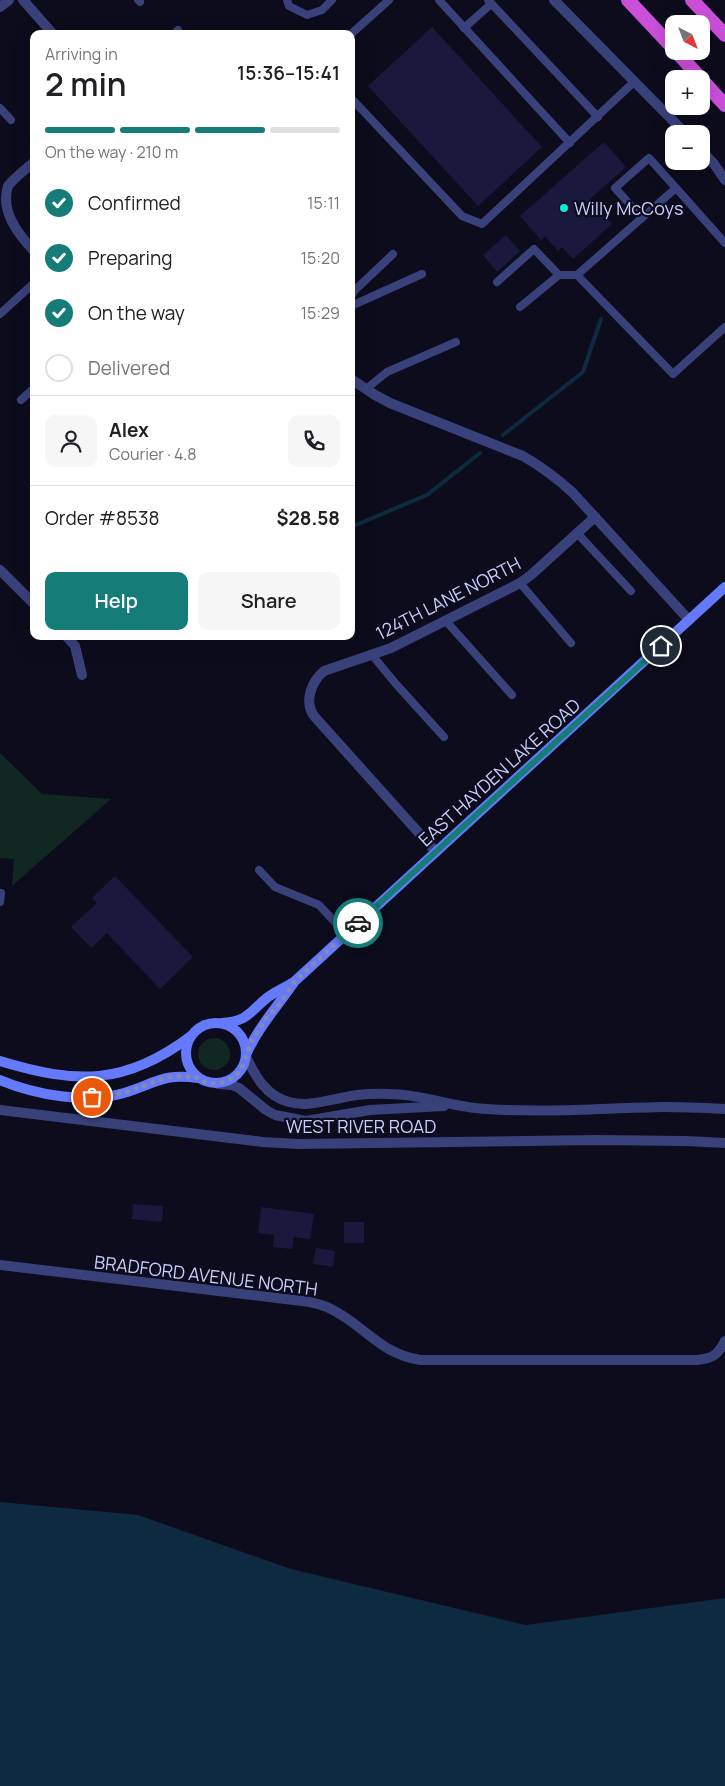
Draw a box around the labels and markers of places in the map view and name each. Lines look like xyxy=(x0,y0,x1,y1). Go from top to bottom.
place label: Willy McCoys xyxy=(574,196,683,220)
marker: Willy McCoys xyxy=(558,202,570,214)
pin xyxy=(640,625,682,667)
pin xyxy=(71,1076,113,1118)

